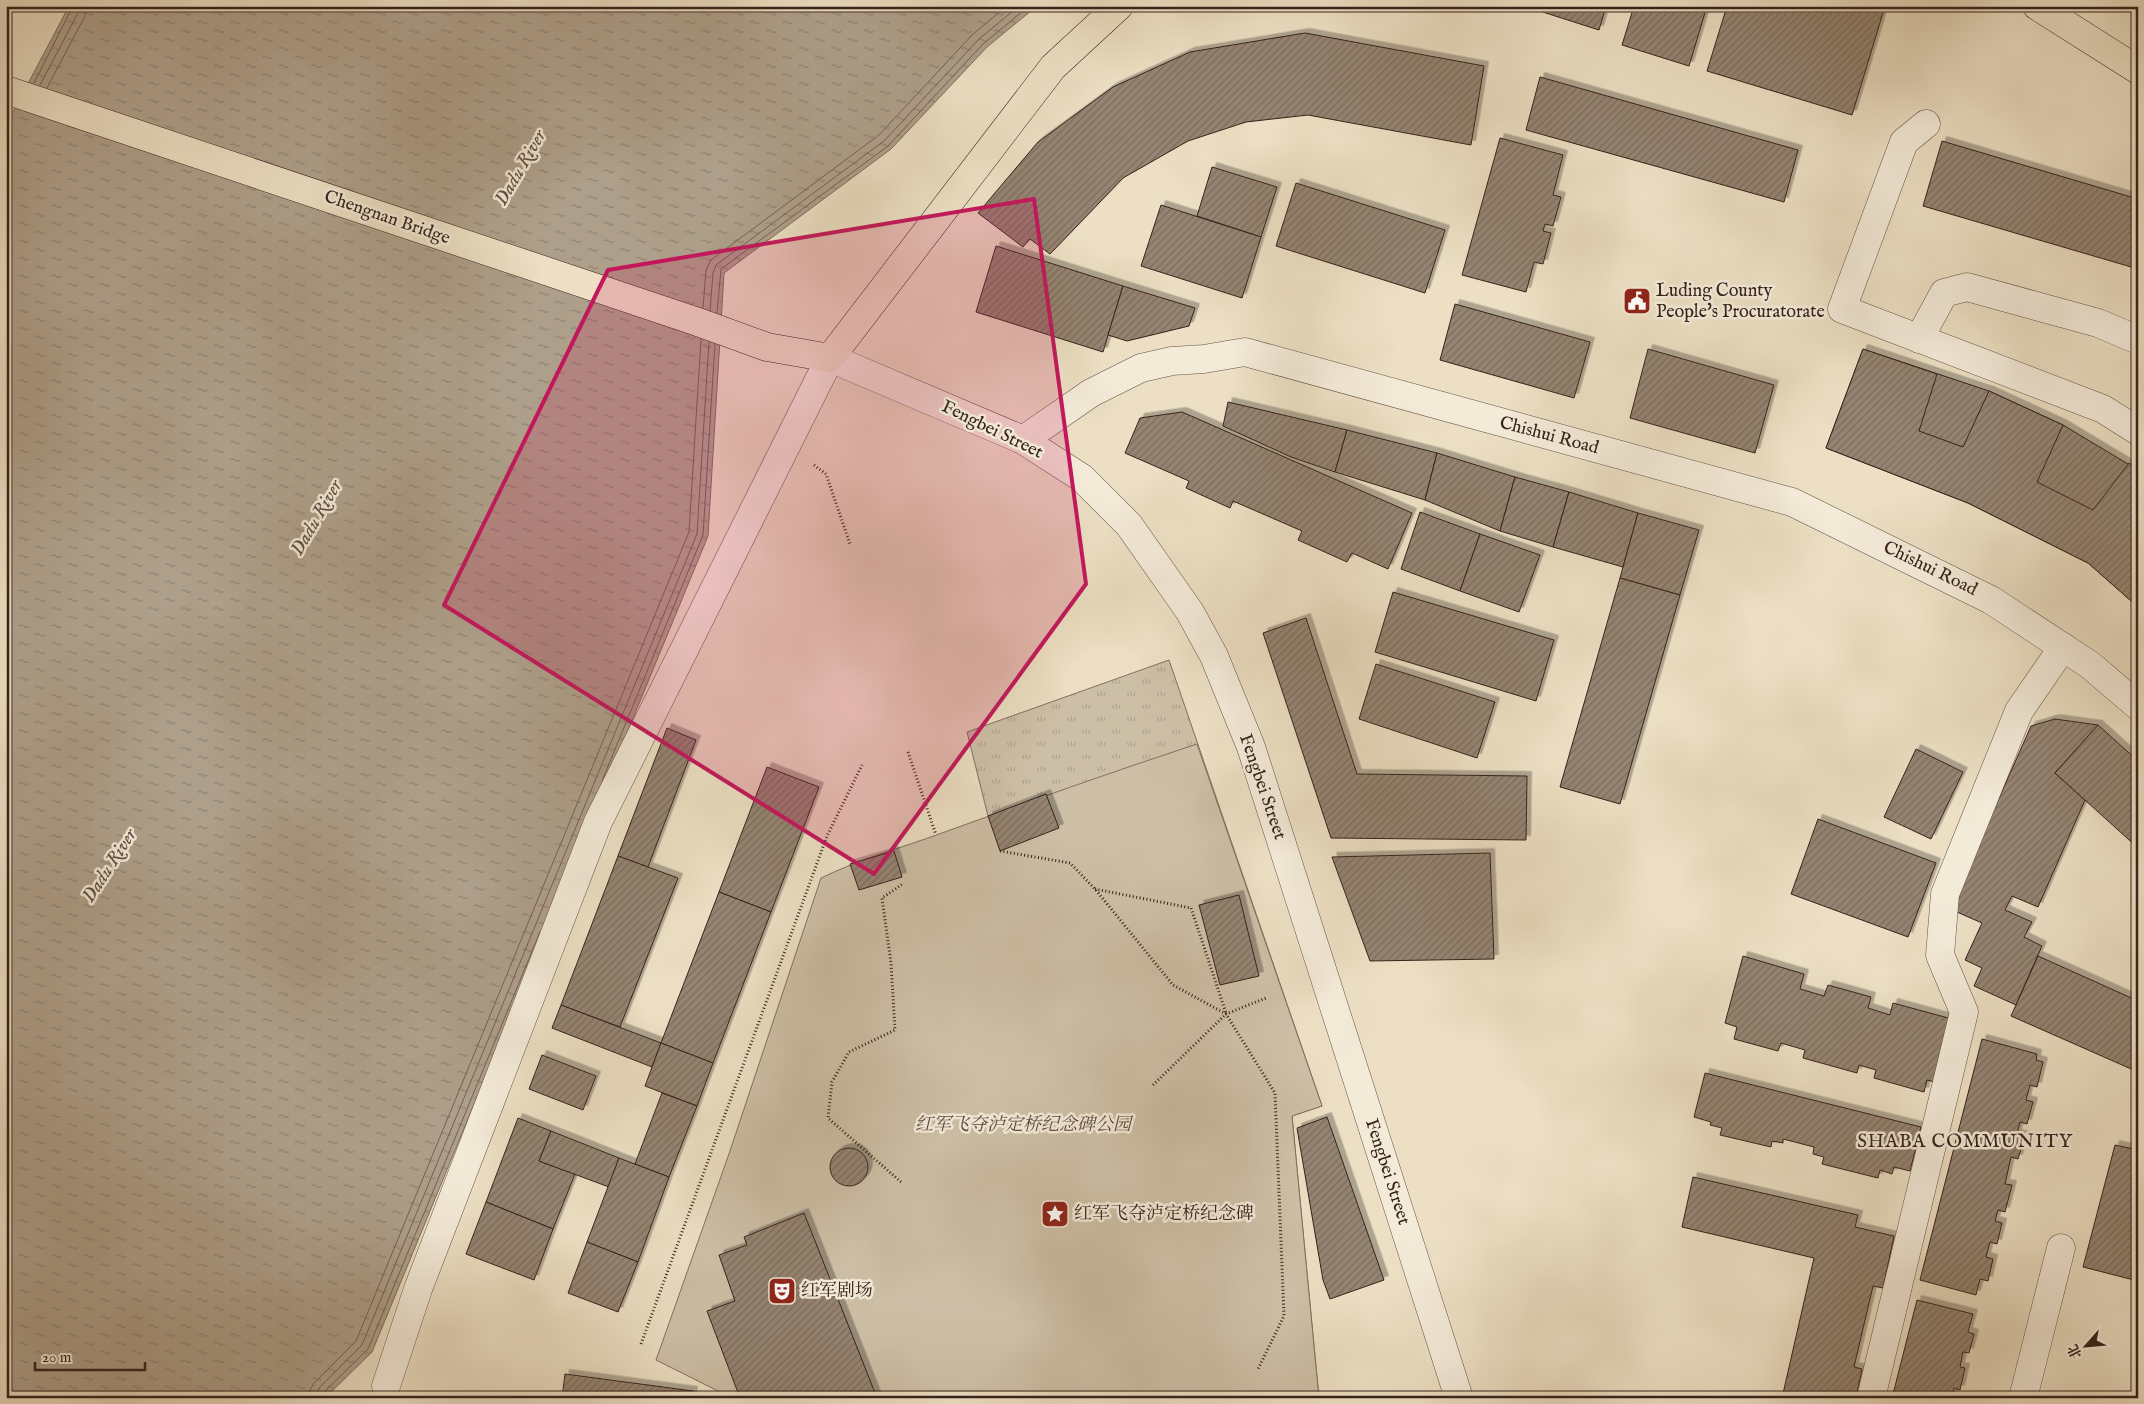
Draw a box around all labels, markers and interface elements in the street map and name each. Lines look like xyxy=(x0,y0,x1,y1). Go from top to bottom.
water label: Dadu River xyxy=(490,125,553,210)
street label: Chengnan Bridge xyxy=(321,186,453,250)
place label: Luding County People's Procuratorate xyxy=(1656,280,1825,324)
public building icon: Luding County People's Procuratorate xyxy=(1622,286,1652,316)
street label: Fengbei Street xyxy=(937,395,1047,465)
street label: Chishui Road xyxy=(1497,412,1602,460)
water label: Dadu River xyxy=(286,475,349,560)
street label: Chishui Road xyxy=(1879,536,1981,602)
street label: Fengbei Street xyxy=(1233,731,1291,843)
water label: Dadu River xyxy=(77,823,144,907)
park label: 红军飞夺泸定桥纪念碑公园 xyxy=(915,1114,1134,1137)
street label: Fengbei Street xyxy=(1359,1116,1415,1228)
district label: SHABA COMMUNITY xyxy=(1857,1130,2073,1154)
place icon: 红军飞夺泸定桥纪念碑 xyxy=(1040,1199,1070,1229)
place label: 红军飞夺泸定桥纪念碑 xyxy=(1074,1203,1254,1226)
theatre icon: 红军剧场 xyxy=(767,1276,797,1306)
place label: 红军剧场 xyxy=(801,1280,873,1303)
north arrow xyxy=(2062,1322,2112,1372)
scale bar xyxy=(35,1339,145,1371)
text: 北 xyxy=(2064,1341,2087,1362)
text: 20 m xyxy=(42,1348,72,1367)

